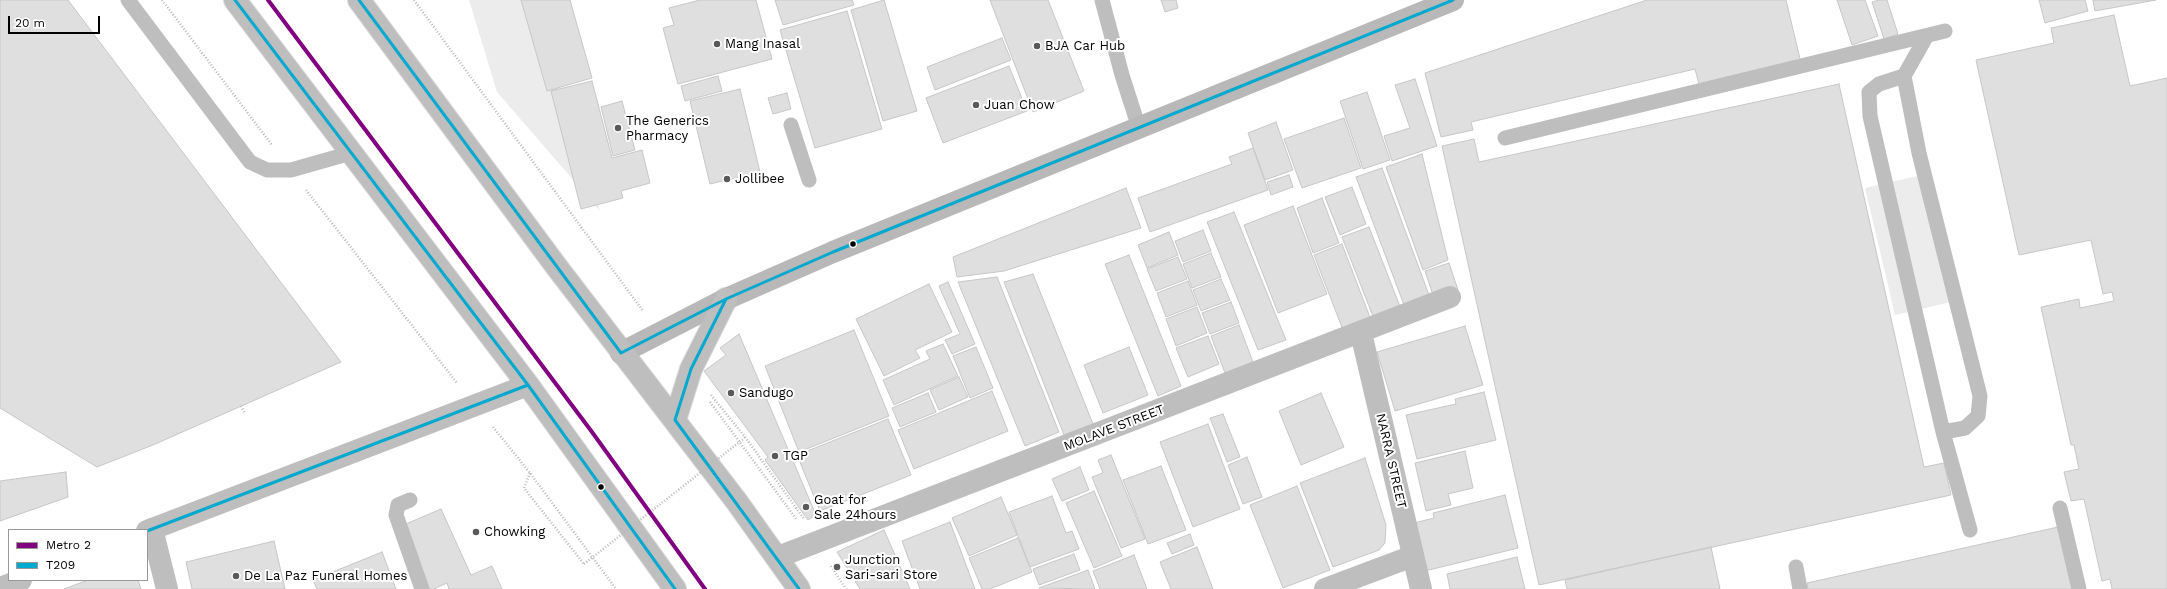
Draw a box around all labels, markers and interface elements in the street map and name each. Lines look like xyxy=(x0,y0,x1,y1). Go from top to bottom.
scale bar xyxy=(10,8,102,34)
text: 20 m xyxy=(15,16,45,30)
place label: Mang Inasal xyxy=(725,36,800,52)
place label: BJA Car Hub xyxy=(1045,38,1125,54)
marker: Mang Inasal xyxy=(712,39,722,49)
marker: BJA Car Hub xyxy=(1032,41,1042,51)
place label: Juan Chow xyxy=(984,97,1055,113)
marker: Juan Chow xyxy=(971,100,981,110)
place label: The Generics Pharmacy xyxy=(626,113,709,144)
marker: The Generics Pharmacy xyxy=(613,123,623,133)
place label: Jollibee xyxy=(735,171,785,187)
marker: Jollibee xyxy=(722,174,732,184)
unlabelled marker xyxy=(848,239,858,249)
place label: Sandugo xyxy=(739,385,793,401)
marker: Sandugo xyxy=(726,388,736,398)
street label: MOLAVE STREET xyxy=(1062,402,1166,454)
street label: NARRA STREET xyxy=(1372,412,1410,510)
place label: TGP xyxy=(783,448,808,464)
marker: TGP xyxy=(770,451,780,461)
unlabelled marker xyxy=(596,482,606,492)
place label: Goat for Sale 24hours xyxy=(814,492,896,523)
marker: Goat for Sale 24hours xyxy=(801,502,811,512)
place label: Chowking xyxy=(484,524,545,540)
marker: Chowking xyxy=(471,527,481,537)
legend xyxy=(8,529,148,581)
text: Metro 2 xyxy=(46,538,91,552)
place label: Junction Sari-sari Store xyxy=(845,552,938,583)
text: T209 xyxy=(46,558,75,572)
marker: Junction Sari-sari Store xyxy=(832,562,842,572)
place label: De La Paz Funeral Homes xyxy=(244,568,407,584)
marker: De La Paz Funeral Homes xyxy=(231,571,241,581)

